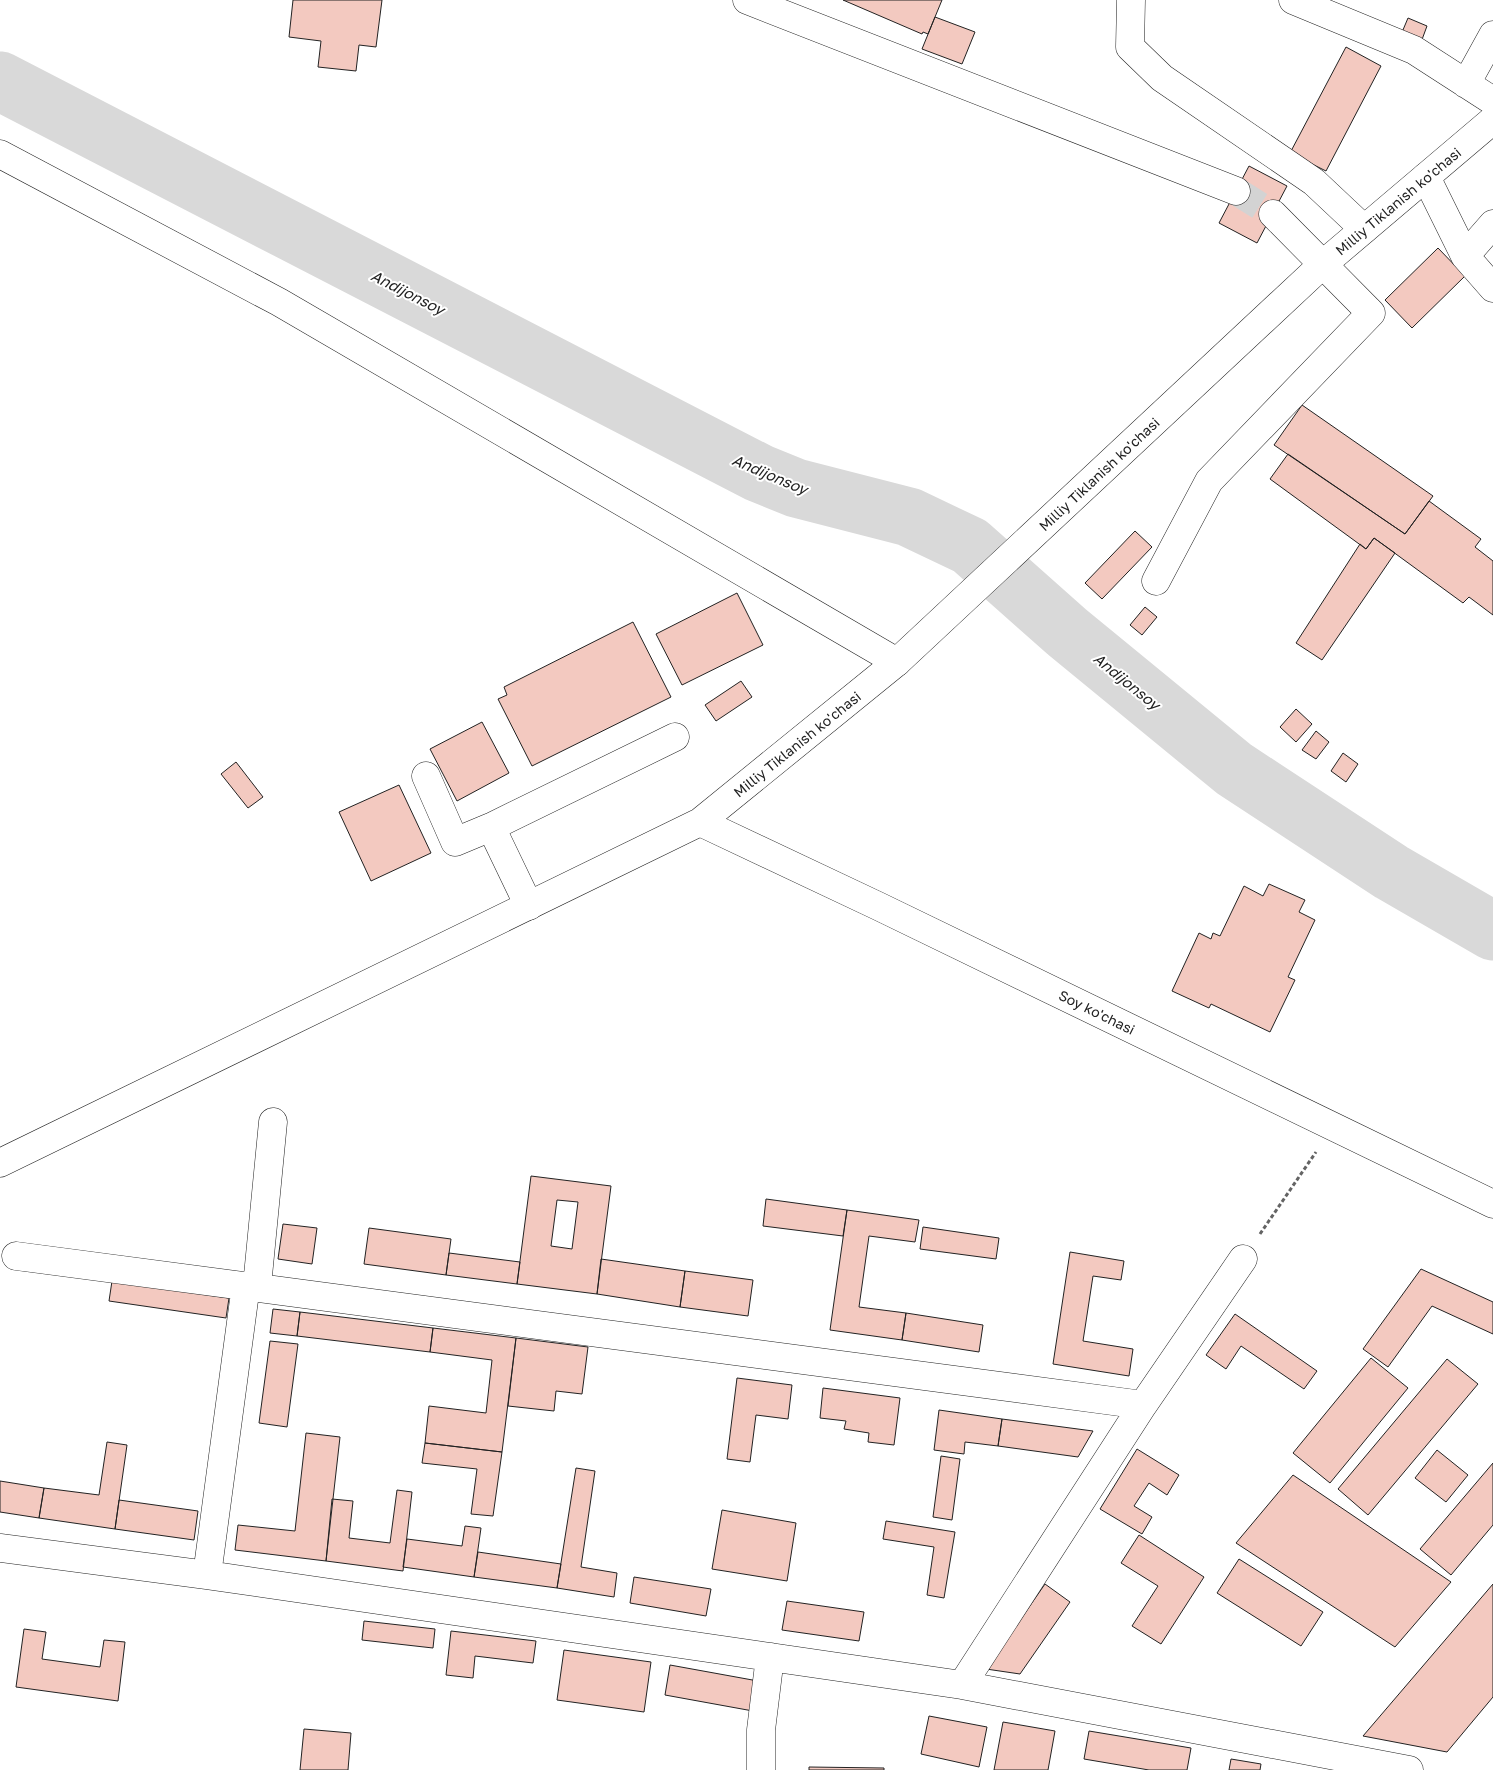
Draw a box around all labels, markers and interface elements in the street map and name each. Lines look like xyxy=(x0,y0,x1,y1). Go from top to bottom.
street label: Milliy Tiklanish ko'chasi xyxy=(1332,144,1464,258)
water label: Andijonsoy xyxy=(368,266,450,320)
street label: Milliy Tiklanish ko'chasi xyxy=(1035,414,1163,534)
water label: Andijonsoy xyxy=(729,450,813,500)
water label: Andijonsoy xyxy=(1090,649,1166,716)
street label: Milliy Tiklanish ko'chasi xyxy=(730,687,864,801)
street label: Soy ko'chasi xyxy=(1056,986,1138,1038)

